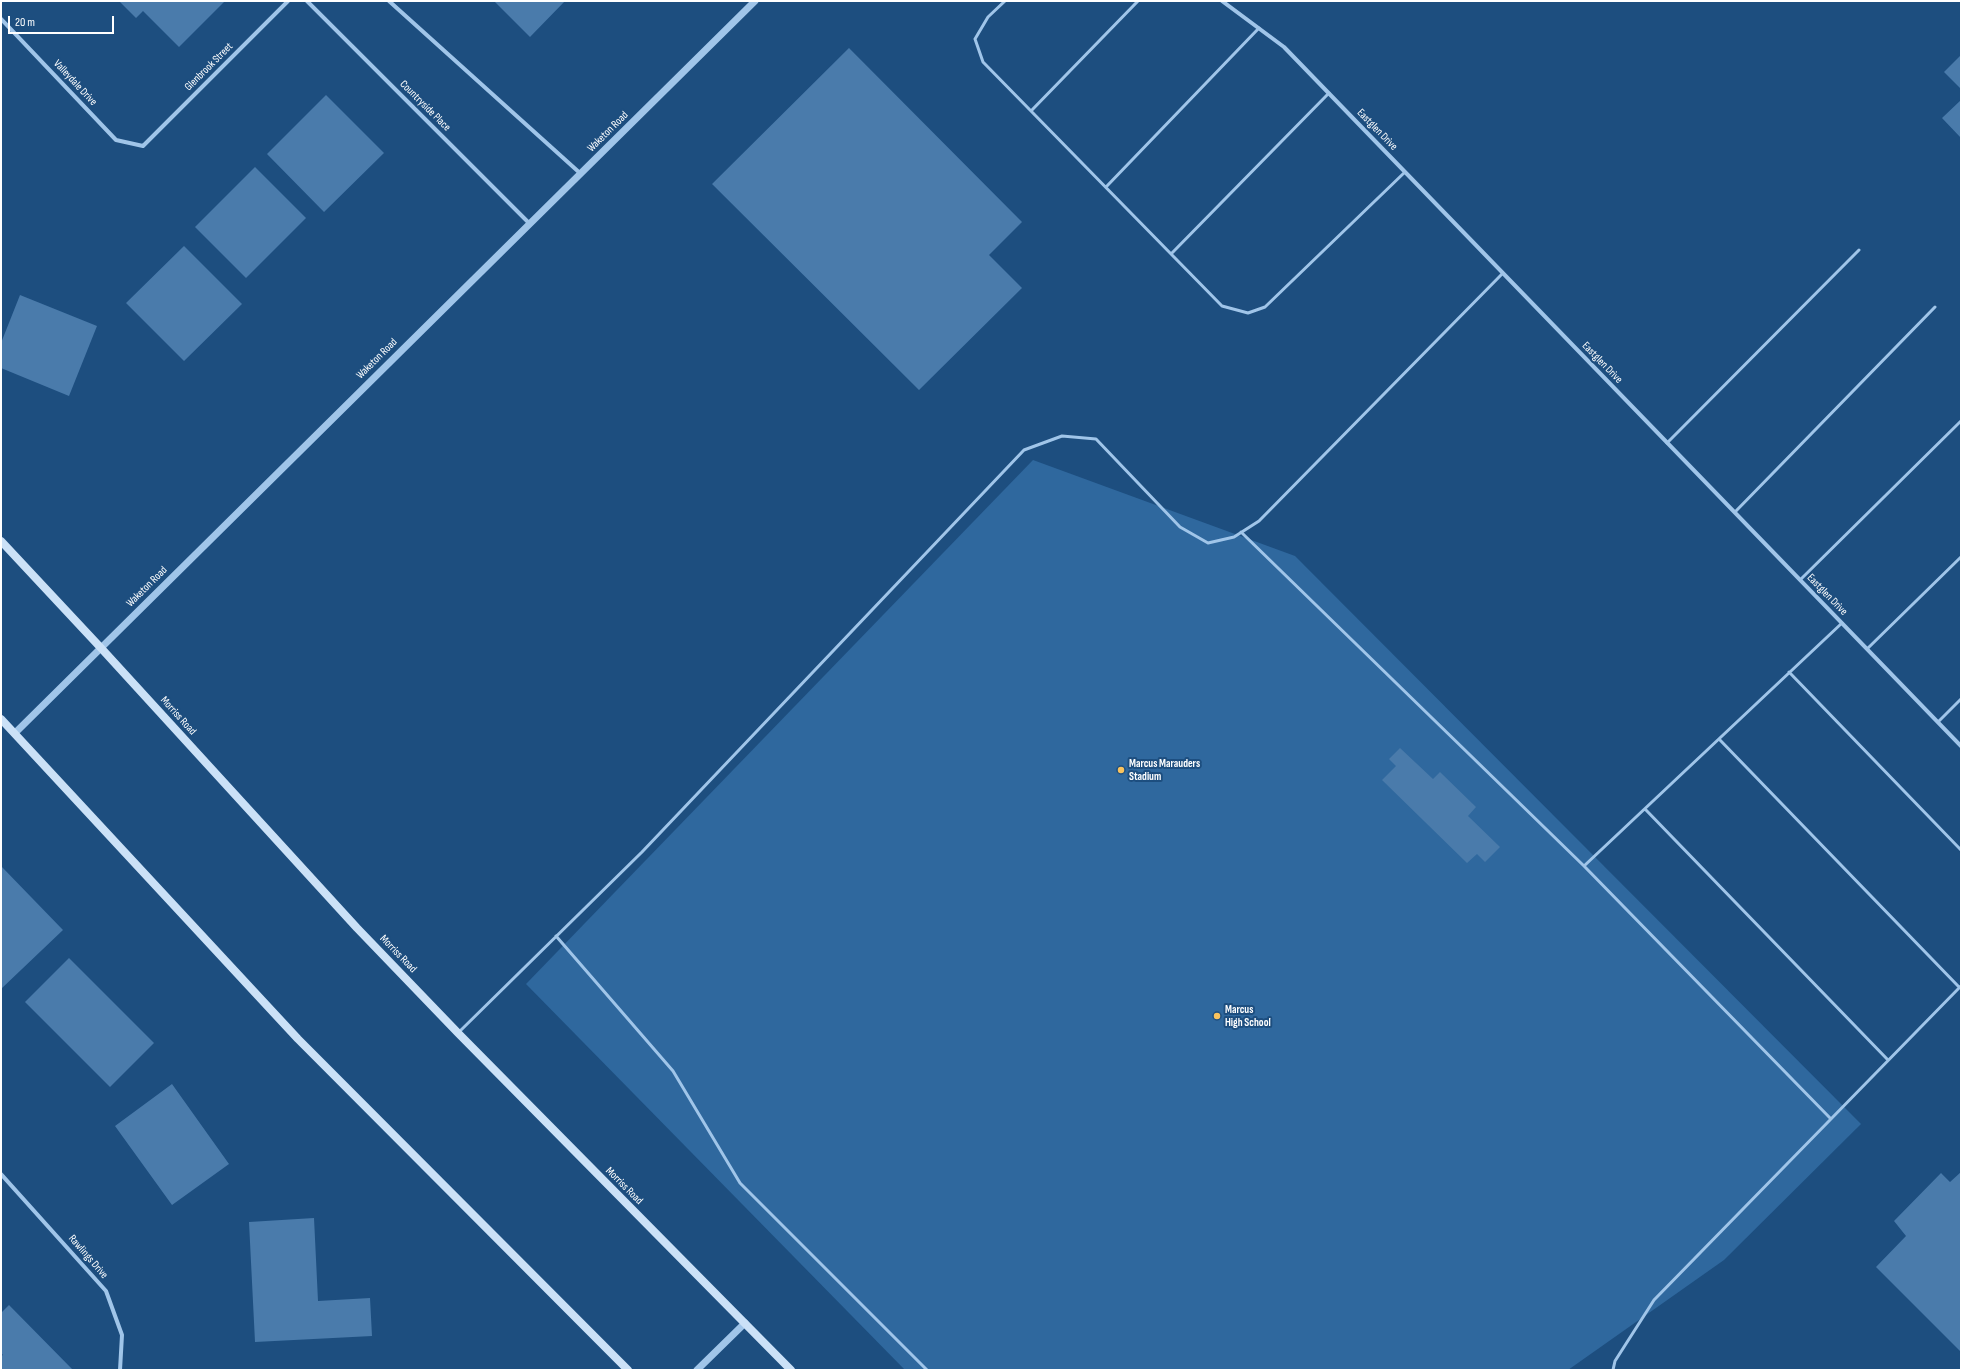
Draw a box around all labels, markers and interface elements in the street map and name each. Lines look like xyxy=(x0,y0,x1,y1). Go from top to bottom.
scale bar xyxy=(10,8,116,34)
text: 20 m xyxy=(15,15,35,30)
street label: Glenbrook Street xyxy=(182,40,236,94)
street label: Valleydale Drive xyxy=(51,57,99,109)
street label: Countryside Place xyxy=(397,78,453,134)
street label: Eastglen Drive xyxy=(1354,107,1400,153)
street label: Waketon Road xyxy=(585,109,631,155)
street label: Waketon Road xyxy=(354,336,400,382)
street label: Eastglen Drive xyxy=(1579,340,1625,386)
street label: Waketon Road xyxy=(124,564,170,610)
street label: Eastglen Drive xyxy=(1804,572,1850,618)
street label: Morriss Road xyxy=(157,694,199,738)
place label: Marcus Marauders Stadium xyxy=(1129,757,1200,783)
marker: Marcus Marauders Stadium xyxy=(1116,765,1126,775)
street label: Morriss Road xyxy=(377,932,419,976)
place label: Marcus High School xyxy=(1225,1003,1271,1029)
marker: Marcus High School xyxy=(1212,1011,1222,1021)
street label: Morriss Road xyxy=(603,1165,645,1207)
street label: Rawlings Drive xyxy=(65,1232,111,1282)

